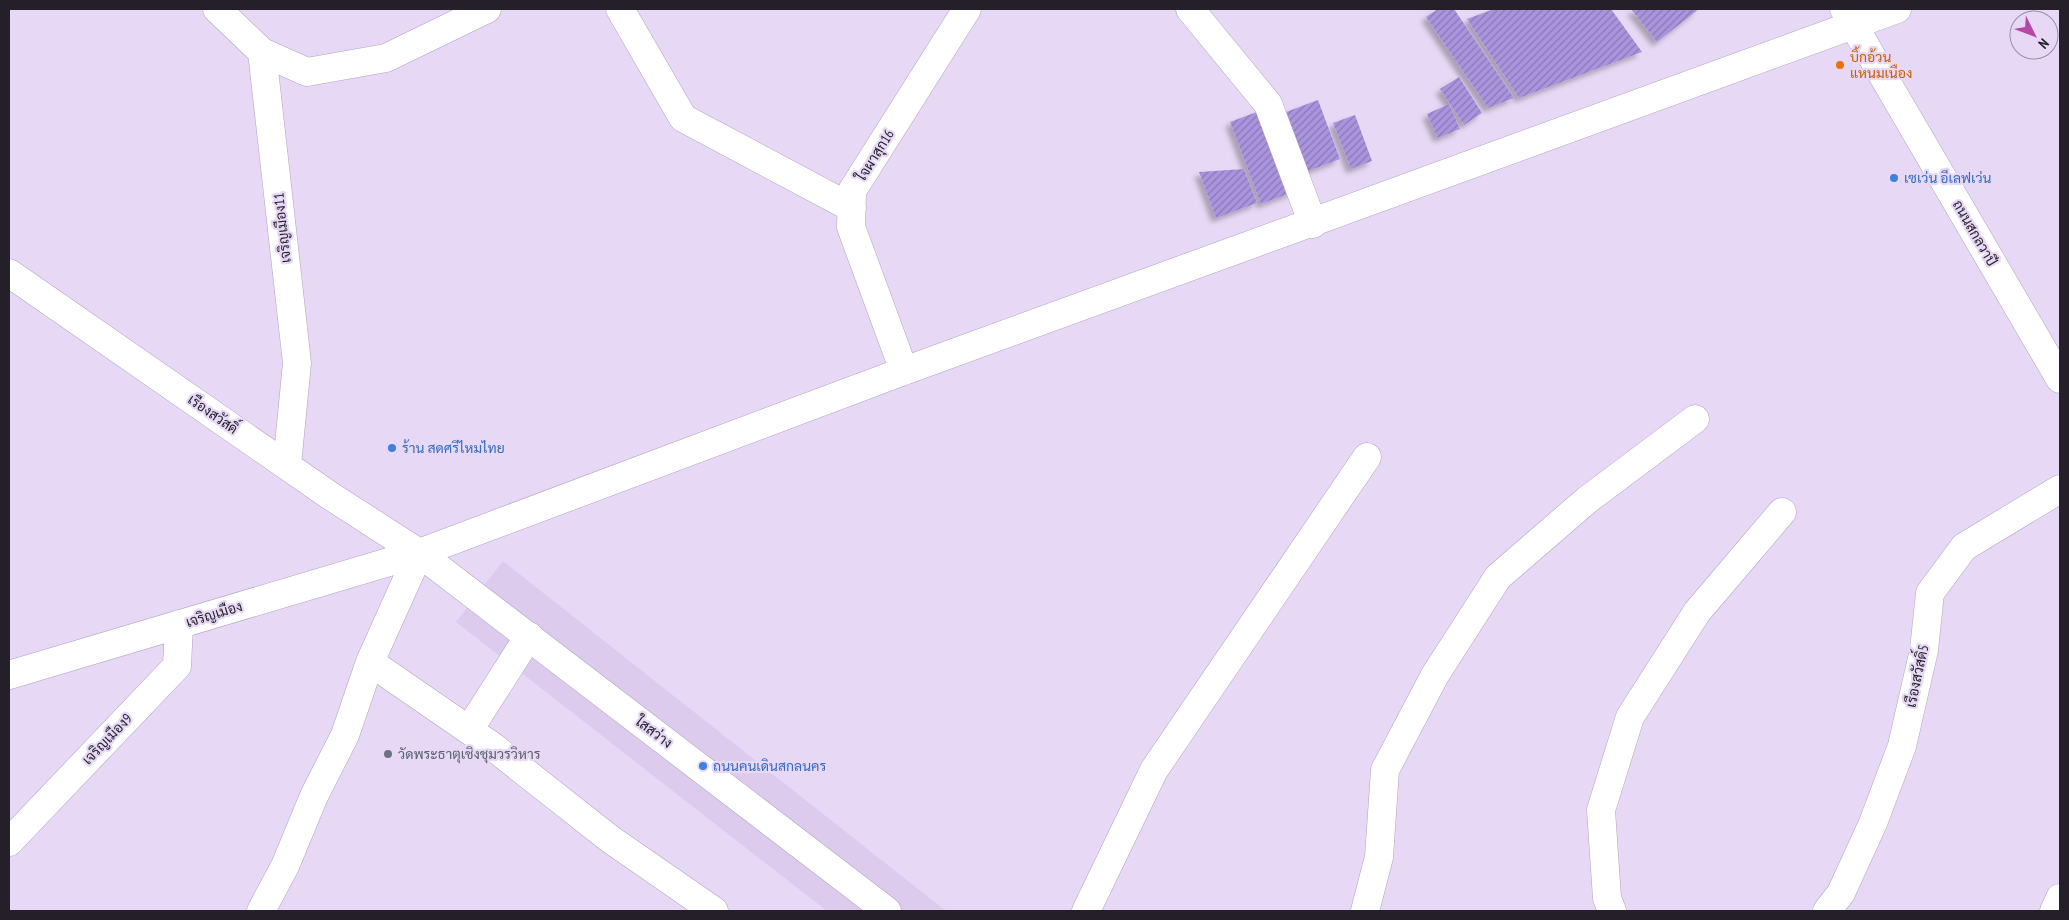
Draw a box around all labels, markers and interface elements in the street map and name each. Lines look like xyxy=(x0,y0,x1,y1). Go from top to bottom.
north arrow xyxy=(2009,10,2059,60)
text: N xyxy=(2034,35,2053,53)
place label: บิ้กอ้วน แหนมเนือง xyxy=(1850,46,1912,82)
marker: บิ้กอ้วน แหนมเนือง xyxy=(1834,59,1846,71)
street label: ใจผาสุก16 xyxy=(852,126,899,185)
place label: เซเว่น อีเลฟเว่น xyxy=(1904,169,1992,187)
marker: เซเว่น อีเลฟเว่น xyxy=(1888,172,1900,184)
street label: เจริญเมือง11 xyxy=(269,192,295,264)
street label: ถนนสกลวาปี xyxy=(1949,197,2001,269)
street label: เรืองสวัสดิ์ xyxy=(184,387,244,438)
place label: ร้าน สดศรีไหมไทย xyxy=(402,439,505,457)
marker: ร้าน สดศรีไหมไทย xyxy=(386,442,398,454)
street label: เจริญเมือง xyxy=(184,597,244,631)
street label: เรืองสวัสดิ์5 xyxy=(1898,642,1932,709)
street label: เจริญเมือง9 xyxy=(78,710,136,768)
street label: ใสสว่าง xyxy=(631,712,676,752)
place label: วัดพระธาตุเชิงชุมวรวิหาร xyxy=(398,745,541,764)
marker: วัดพระธาตุเชิงชุมวรวิหาร xyxy=(382,748,394,760)
place label: ถนนคนเดินสกลนคร xyxy=(713,757,827,775)
marker: ถนนคนเดินสกลนคร xyxy=(697,760,709,772)

